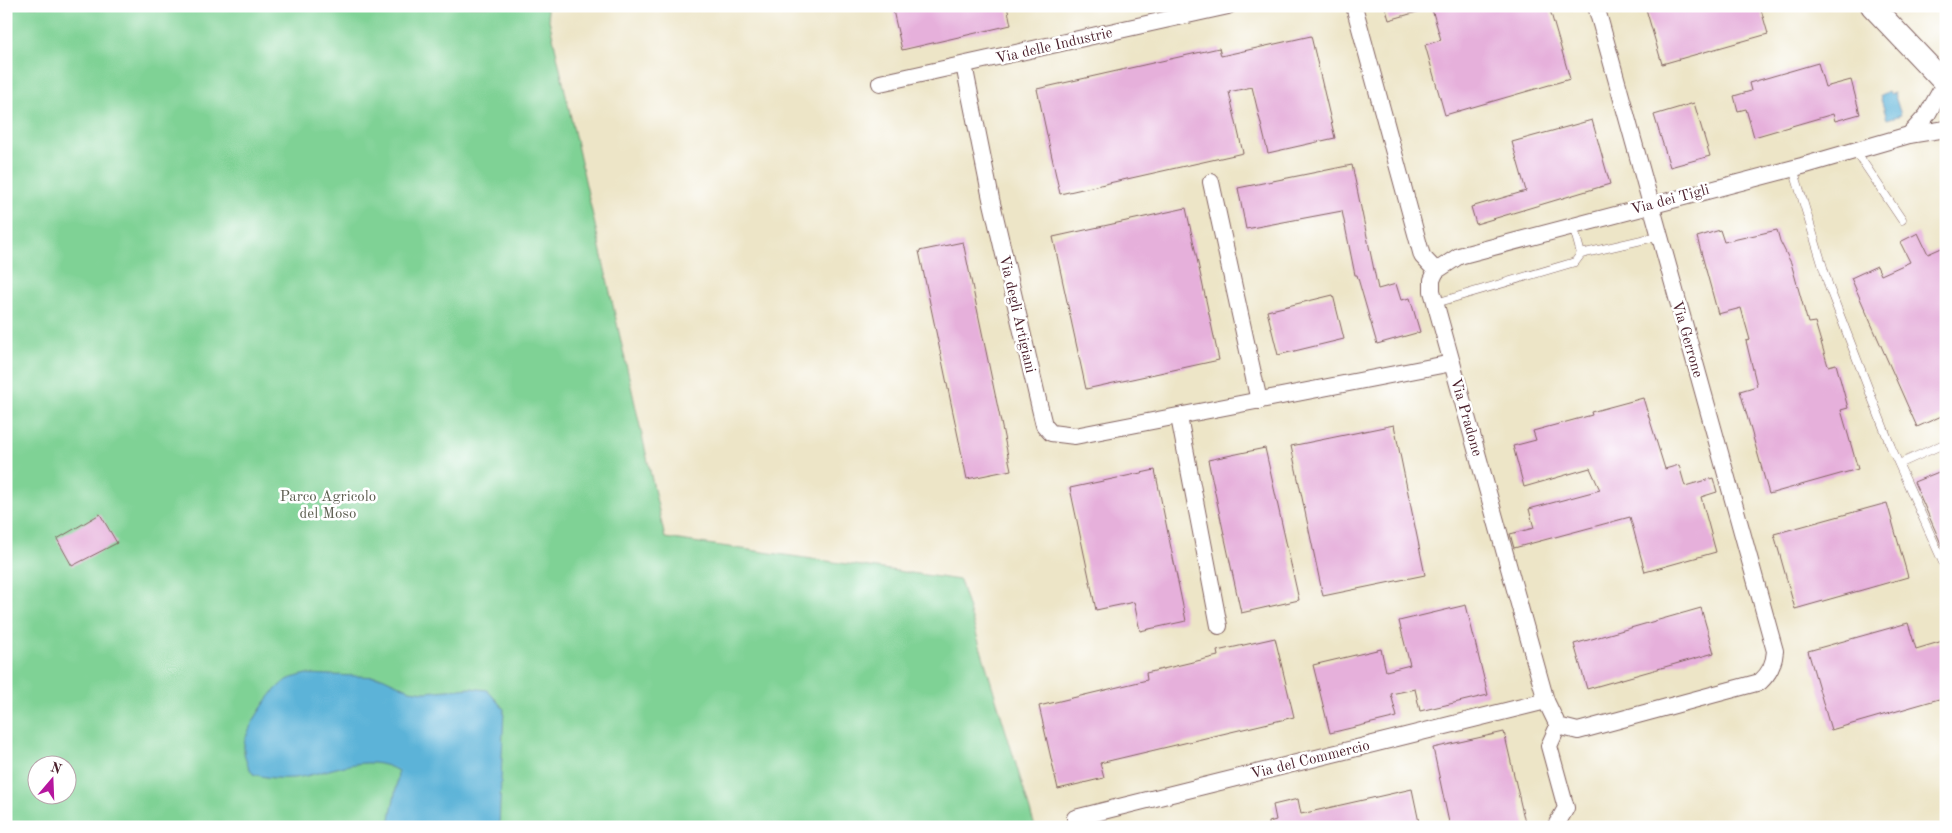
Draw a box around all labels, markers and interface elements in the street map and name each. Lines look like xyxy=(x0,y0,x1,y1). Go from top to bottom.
street label: Via delle Industrie xyxy=(995,26,1114,67)
street label: Via dei Tigli xyxy=(1630,183,1711,218)
street label: Via degli Artigiani xyxy=(996,254,1037,375)
street label: Via Gerrone xyxy=(1668,299,1705,380)
street label: Via Pradone xyxy=(1447,377,1484,458)
park label: Parco Agricolo del Moso xyxy=(280,490,376,522)
street label: Via del Commercio xyxy=(1249,738,1371,782)
north arrow xyxy=(28,756,78,806)
text: N xyxy=(49,760,64,777)

